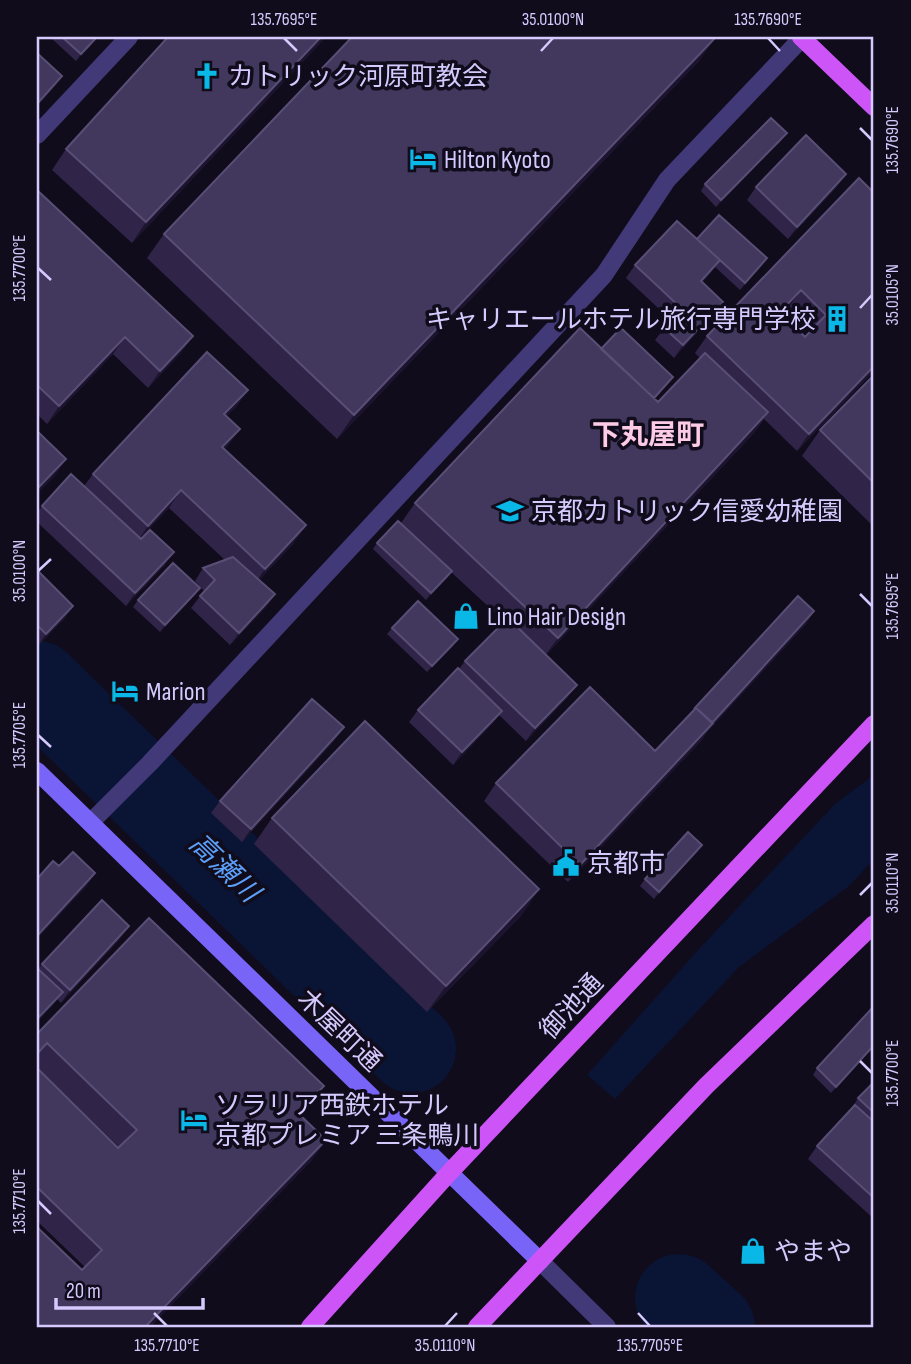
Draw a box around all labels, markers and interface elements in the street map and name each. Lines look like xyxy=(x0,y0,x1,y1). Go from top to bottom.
text: 135.7695°E xyxy=(251,9,317,30)
text: 35.0100°N xyxy=(522,9,584,30)
text: 135.7690°E xyxy=(734,9,802,30)
church icon: カトリック河原町教会 xyxy=(192,61,222,91)
place label: カトリック河原町教会 xyxy=(228,62,488,93)
text: 135.7690°E xyxy=(882,106,903,174)
hotel icon: Hilton Kyoto xyxy=(408,144,438,174)
place label: Hilton Kyoto xyxy=(444,145,551,176)
text: 135.7700°E xyxy=(9,234,30,302)
text: 35.0105°N xyxy=(882,264,903,326)
building icon: キャリエールホテル旅行専門学校 xyxy=(822,304,852,334)
place label: キャリエールホテル旅行専門学校 xyxy=(426,305,816,336)
district label: 下丸屋町 xyxy=(592,419,704,452)
school or university icon: 京都カトリック信愛幼稚園 xyxy=(495,496,525,526)
place label: 京都カトリック信愛幼稚園 xyxy=(531,497,843,528)
text: 35.0100°N xyxy=(9,540,30,602)
text: 135.7695°E xyxy=(882,573,903,639)
shop icon: Lino Hair Design xyxy=(451,601,481,631)
place label: Lino Hair Design xyxy=(487,602,626,633)
hotel icon: Marion xyxy=(110,676,140,706)
place label: Marion xyxy=(146,677,206,708)
text: 135.7705°E xyxy=(9,702,30,768)
water label: 高瀬川 xyxy=(182,827,268,911)
public building icon: 京都市 xyxy=(551,848,581,878)
place label: 京都市 xyxy=(587,849,665,880)
text: 35.0110°N xyxy=(882,853,903,913)
street label: 御池通 xyxy=(534,968,610,1046)
street label: 木屋町通 xyxy=(291,984,387,1078)
text: 135.7700°E xyxy=(882,1039,903,1107)
place label: ソラリア西鉄ホテル 京都プレミア 三条鴨川 xyxy=(215,1091,479,1152)
hotel icon: ソラリア西鉄ホテル 京都プレミア 三条鴨川 xyxy=(179,1105,209,1135)
text: 135.7710°E xyxy=(9,1168,30,1234)
shop icon: やまや xyxy=(738,1236,768,1266)
place label: やまや xyxy=(774,1237,852,1268)
scale bar xyxy=(56,1266,203,1310)
text: 20 m xyxy=(66,1279,101,1304)
text: 135.7710°E xyxy=(134,1335,200,1356)
text: 35.0110°N xyxy=(415,1335,475,1356)
text: 135.7705°E xyxy=(617,1335,683,1356)

